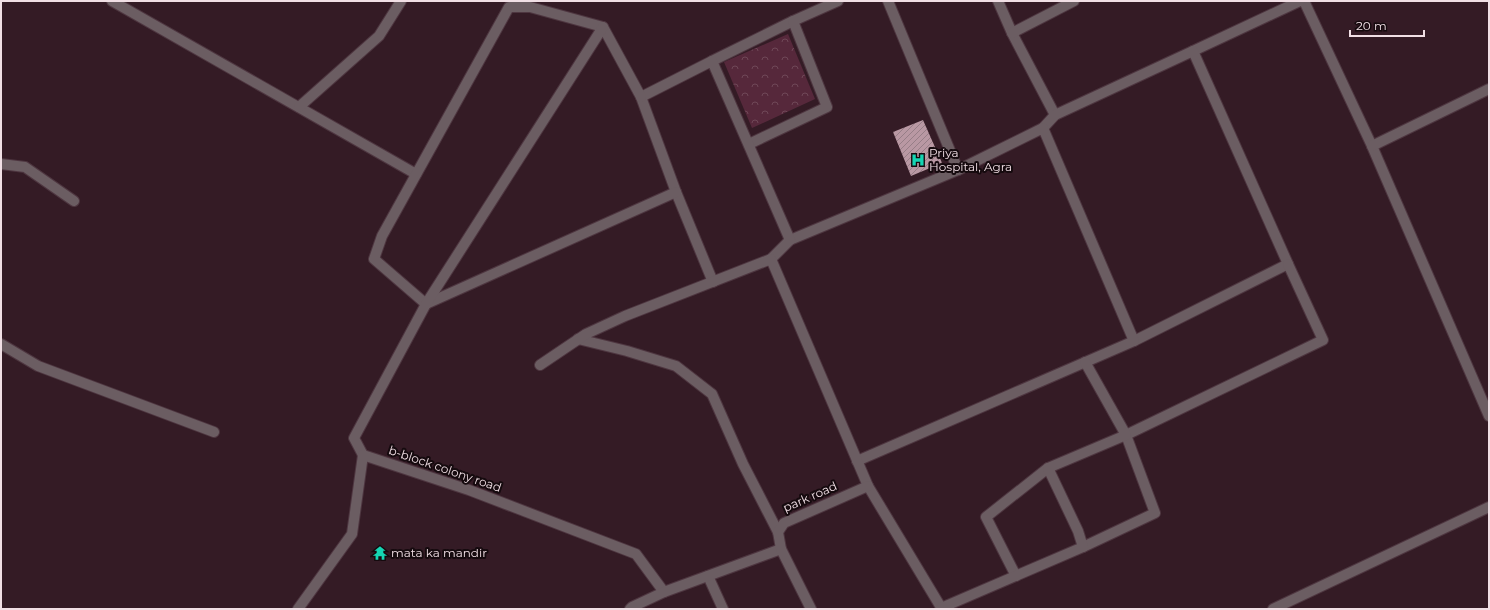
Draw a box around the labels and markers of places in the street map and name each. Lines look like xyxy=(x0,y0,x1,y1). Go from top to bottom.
place label: Priya Hospital, Agra xyxy=(929,145,1012,174)
hospital icon: Priya Hospital, Agra xyxy=(910,152,926,168)
temple icon: mata ka mandir xyxy=(372,545,388,561)
place label: mata ka mandir xyxy=(391,545,487,560)

